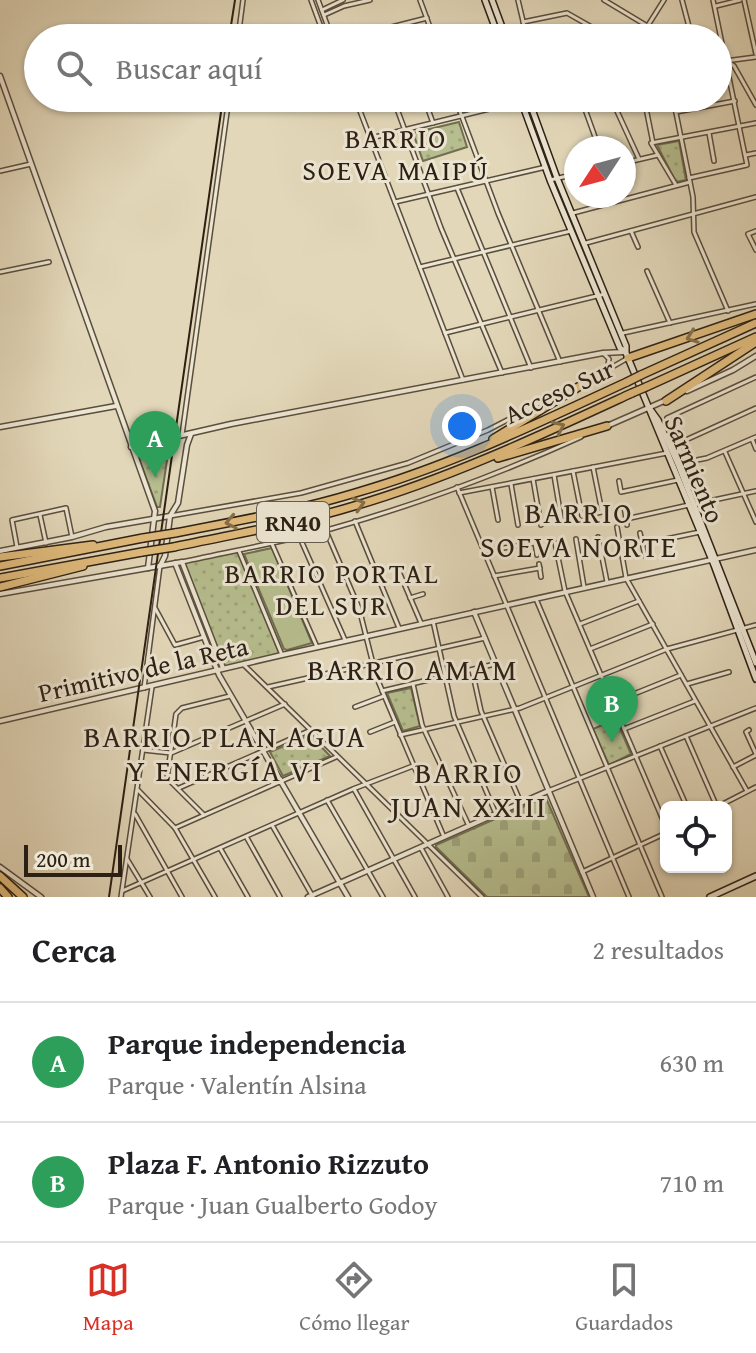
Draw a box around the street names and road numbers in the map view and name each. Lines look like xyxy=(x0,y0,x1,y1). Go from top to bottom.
street label: Acceso Sur xyxy=(497,348,621,434)
street label: Sarmiento xyxy=(655,409,735,529)
road number: RN40 xyxy=(257,502,329,542)
street label: Primitivo de la Reta xyxy=(34,626,252,712)

